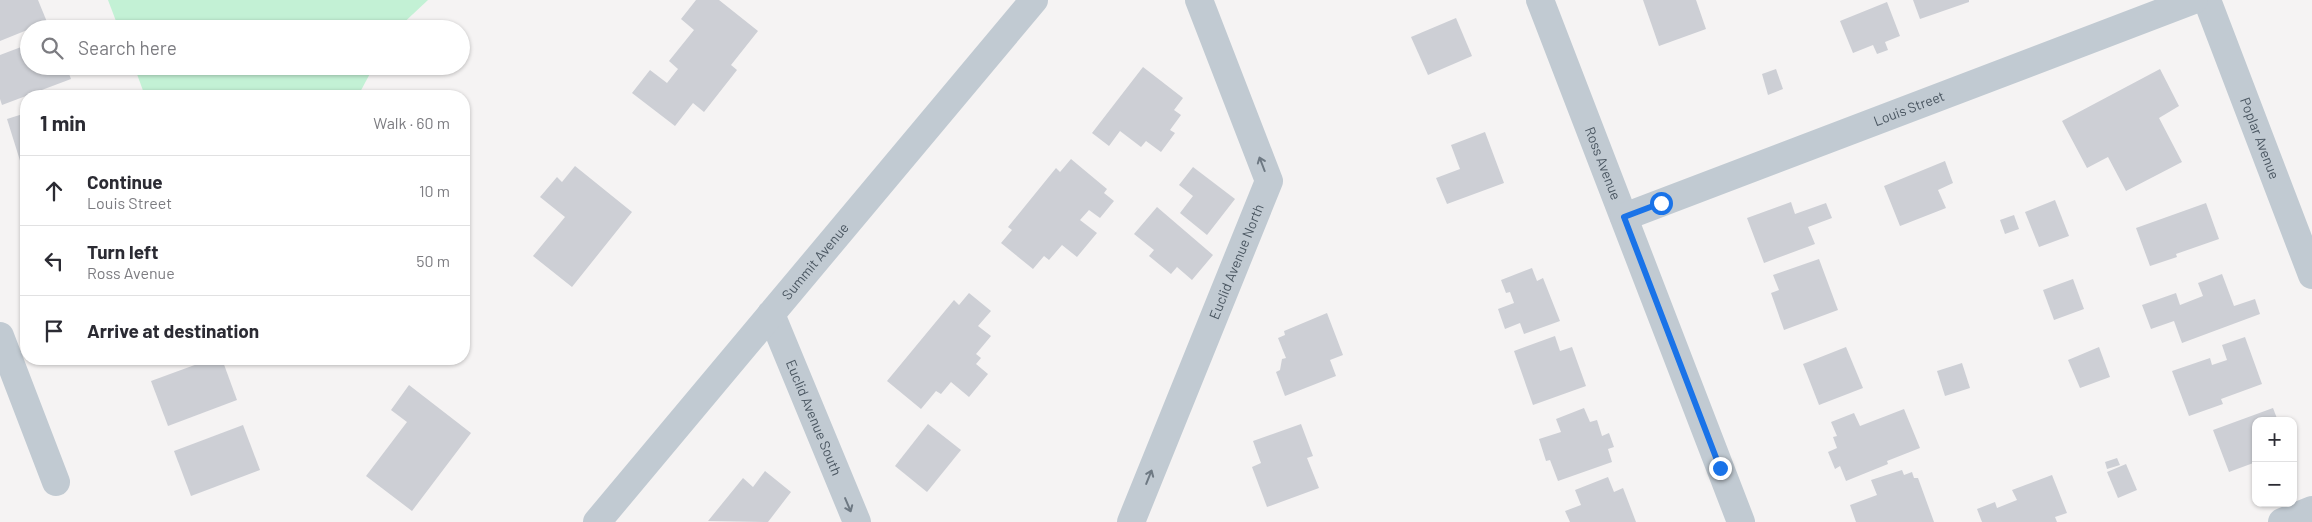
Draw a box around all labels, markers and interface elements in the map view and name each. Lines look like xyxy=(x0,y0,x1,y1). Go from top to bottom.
search box xyxy=(20,20,470,75)
icon: search xyxy=(38,34,66,62)
text: Search here xyxy=(78,36,177,59)
street label: Louis Street xyxy=(1871,87,1947,129)
street label: Poplar Avenue xyxy=(2237,95,2284,181)
text: 1 min xyxy=(40,110,86,135)
text: Walk · 60 m xyxy=(373,113,450,132)
street label: Ross Avenue xyxy=(1582,124,1625,202)
one-way arrow xyxy=(1257,157,1266,172)
text: Continue xyxy=(87,170,163,193)
icon: ahead xyxy=(40,177,68,205)
text: 10 m xyxy=(419,181,450,200)
route start xyxy=(1650,192,1673,215)
text: Louis Street xyxy=(87,193,172,212)
street label: Euclid Avenue North xyxy=(1205,201,1267,322)
street label: Summit Avenue xyxy=(778,219,852,303)
text: Turn left xyxy=(87,240,158,263)
icon: left xyxy=(40,247,68,275)
text: 50 m xyxy=(416,251,450,270)
text: Ross Avenue xyxy=(87,263,175,282)
icon: arrive xyxy=(40,317,68,345)
text: Arrive at destination xyxy=(87,319,259,342)
street label: Euclid Avenue South xyxy=(783,357,846,478)
map controls xyxy=(2252,417,2297,507)
button: + xyxy=(2252,417,2297,462)
route end xyxy=(1709,457,1732,480)
button: − xyxy=(2252,462,2297,507)
one-way arrow xyxy=(1145,470,1155,485)
one-way arrow xyxy=(844,497,854,512)

